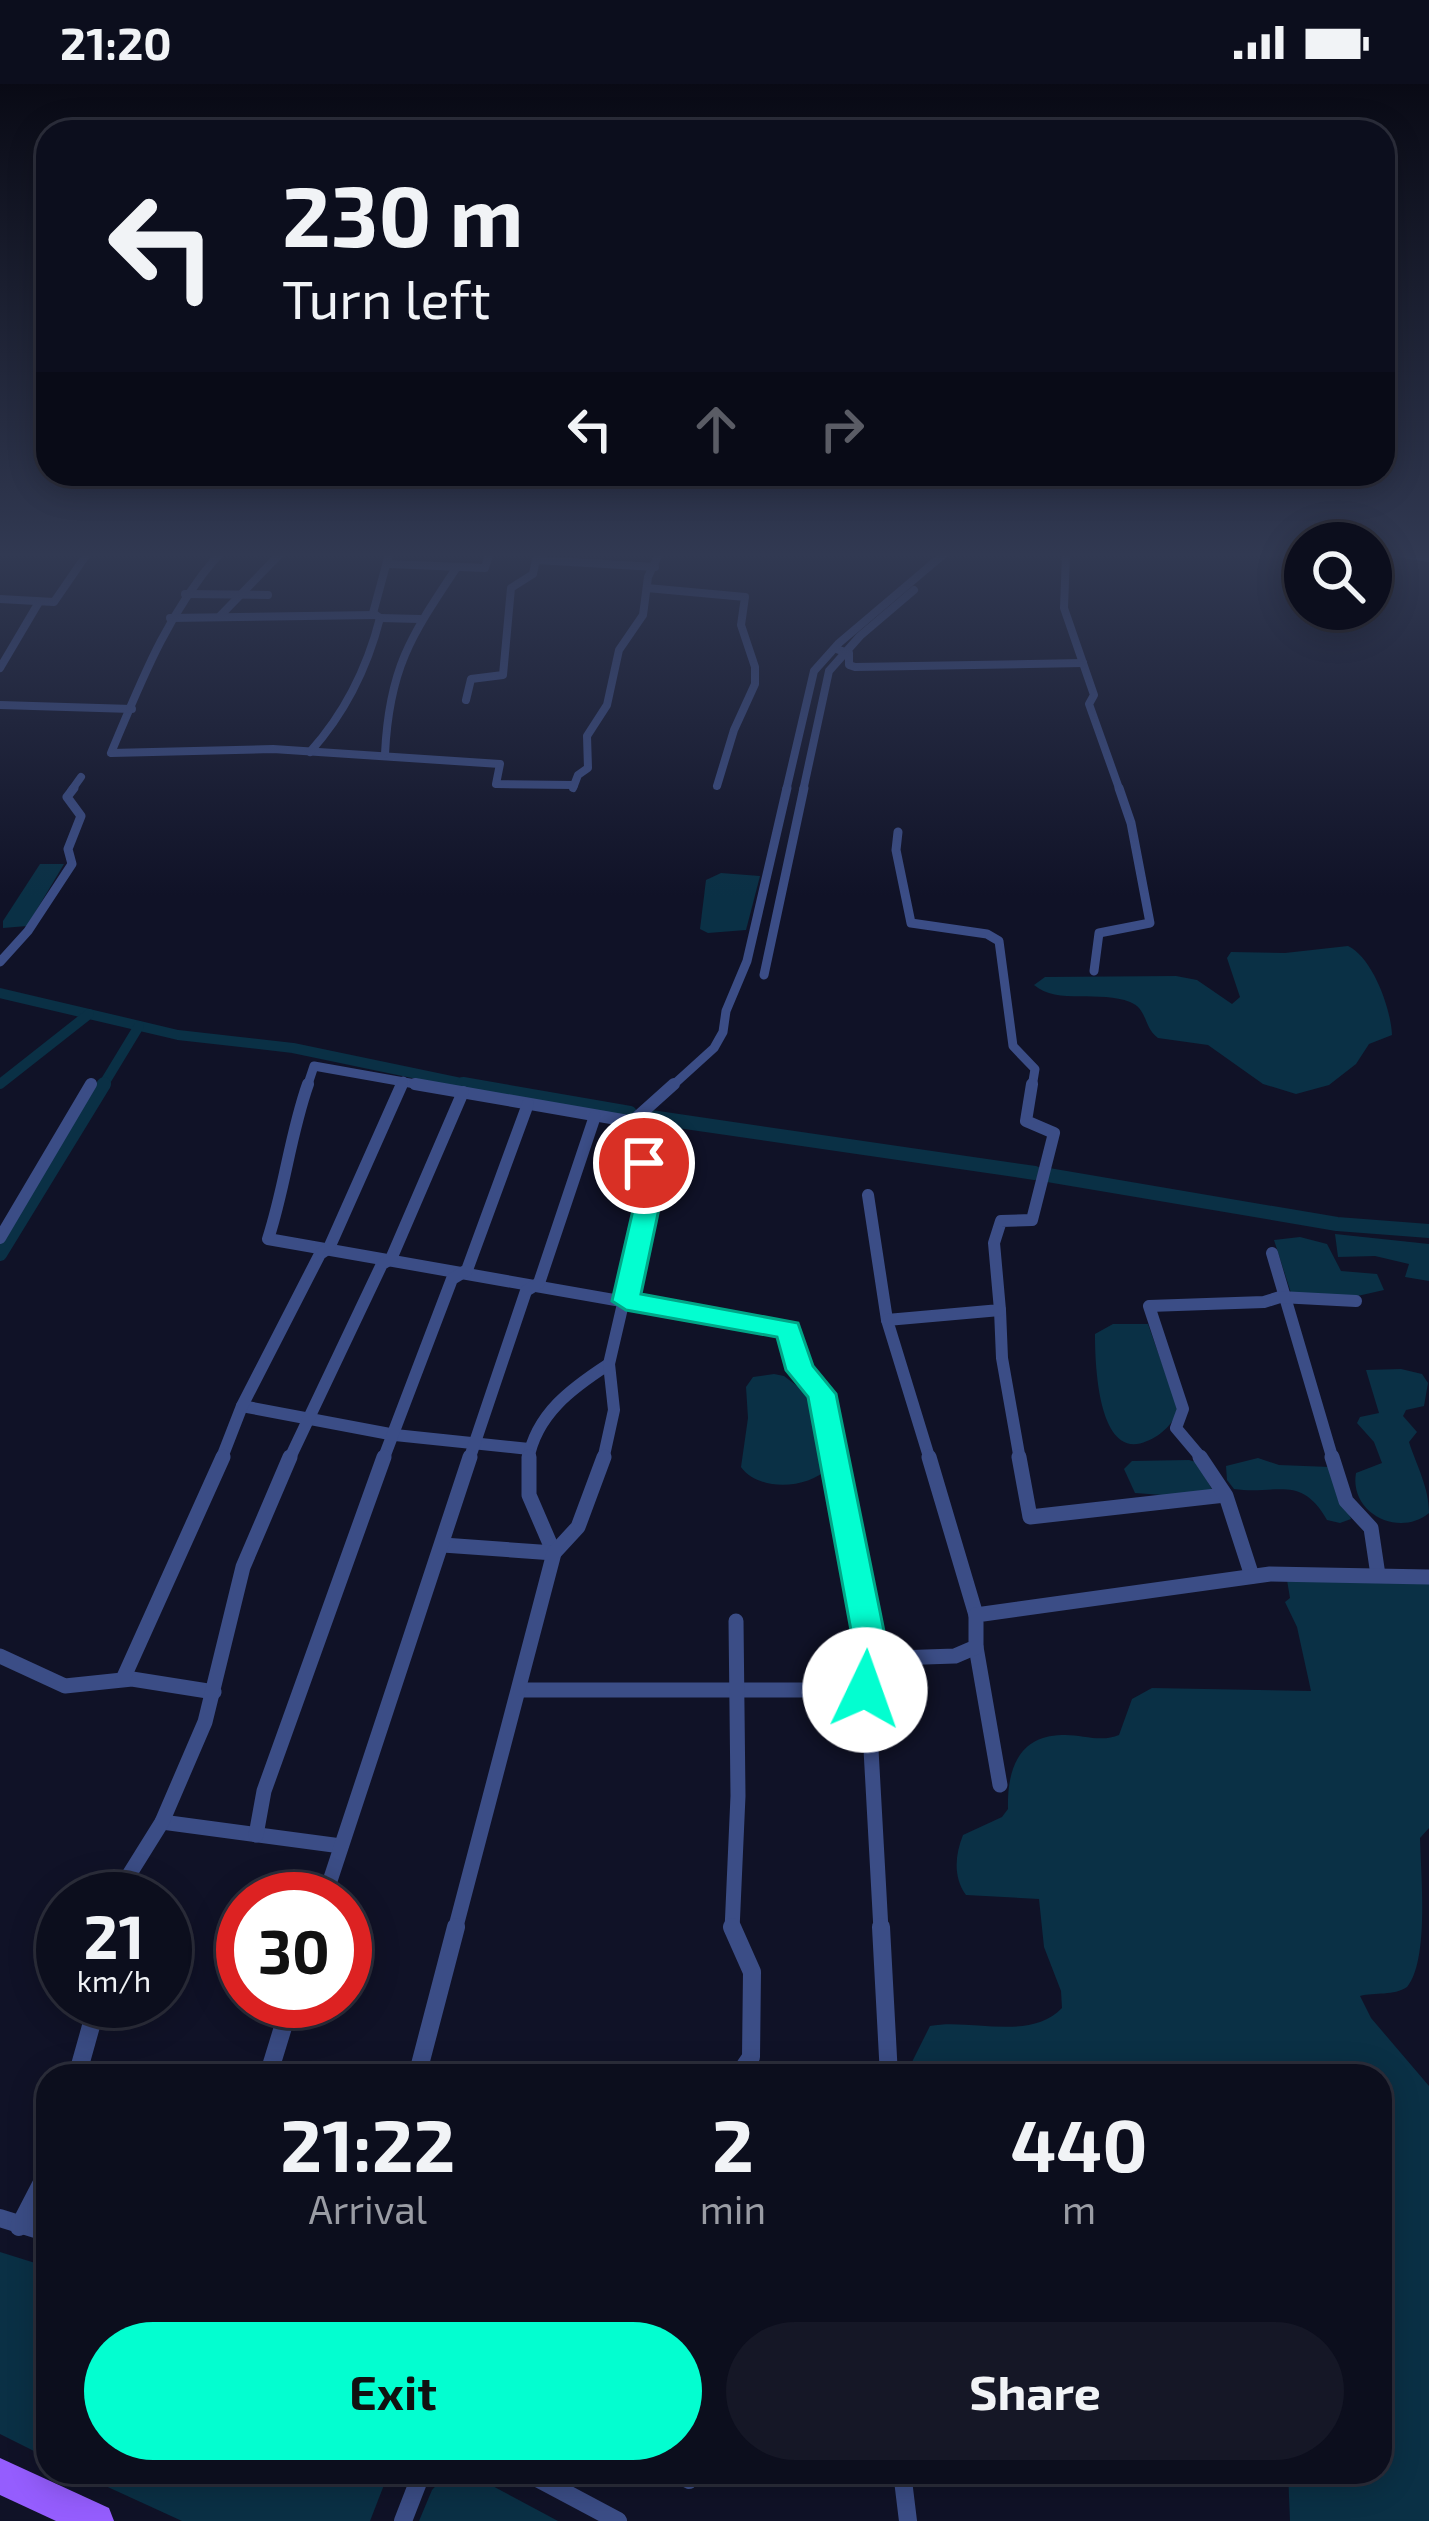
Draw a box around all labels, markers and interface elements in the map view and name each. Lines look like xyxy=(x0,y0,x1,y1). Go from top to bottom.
text: 21:20 xyxy=(60,15,172,69)
text: 230 m xyxy=(282,163,524,264)
icon: left xyxy=(84,168,240,324)
text: Turn left xyxy=(282,265,491,330)
icon: left xyxy=(557,396,623,462)
icon: ahead xyxy=(683,396,749,462)
icon: right xyxy=(809,396,875,462)
map controls xyxy=(1284,522,1392,630)
button: search xyxy=(1284,522,1392,630)
pin xyxy=(593,1112,695,1214)
icon: arrive xyxy=(611,1130,677,1196)
position arrow xyxy=(802,1627,928,1753)
speed limit sign: 30 xyxy=(216,1872,372,2028)
text: 21 xyxy=(84,1899,144,1971)
text: km/h xyxy=(77,1962,151,1998)
text: 21:22 xyxy=(280,2100,455,2186)
text: 2 xyxy=(712,2100,754,2186)
text: 440 xyxy=(1011,2100,1148,2186)
text: Arrival xyxy=(309,2185,427,2232)
text: min xyxy=(700,2185,766,2232)
text: m xyxy=(1062,2185,1096,2232)
button: Exit xyxy=(84,2322,702,2460)
button: Share xyxy=(726,2322,1344,2460)

